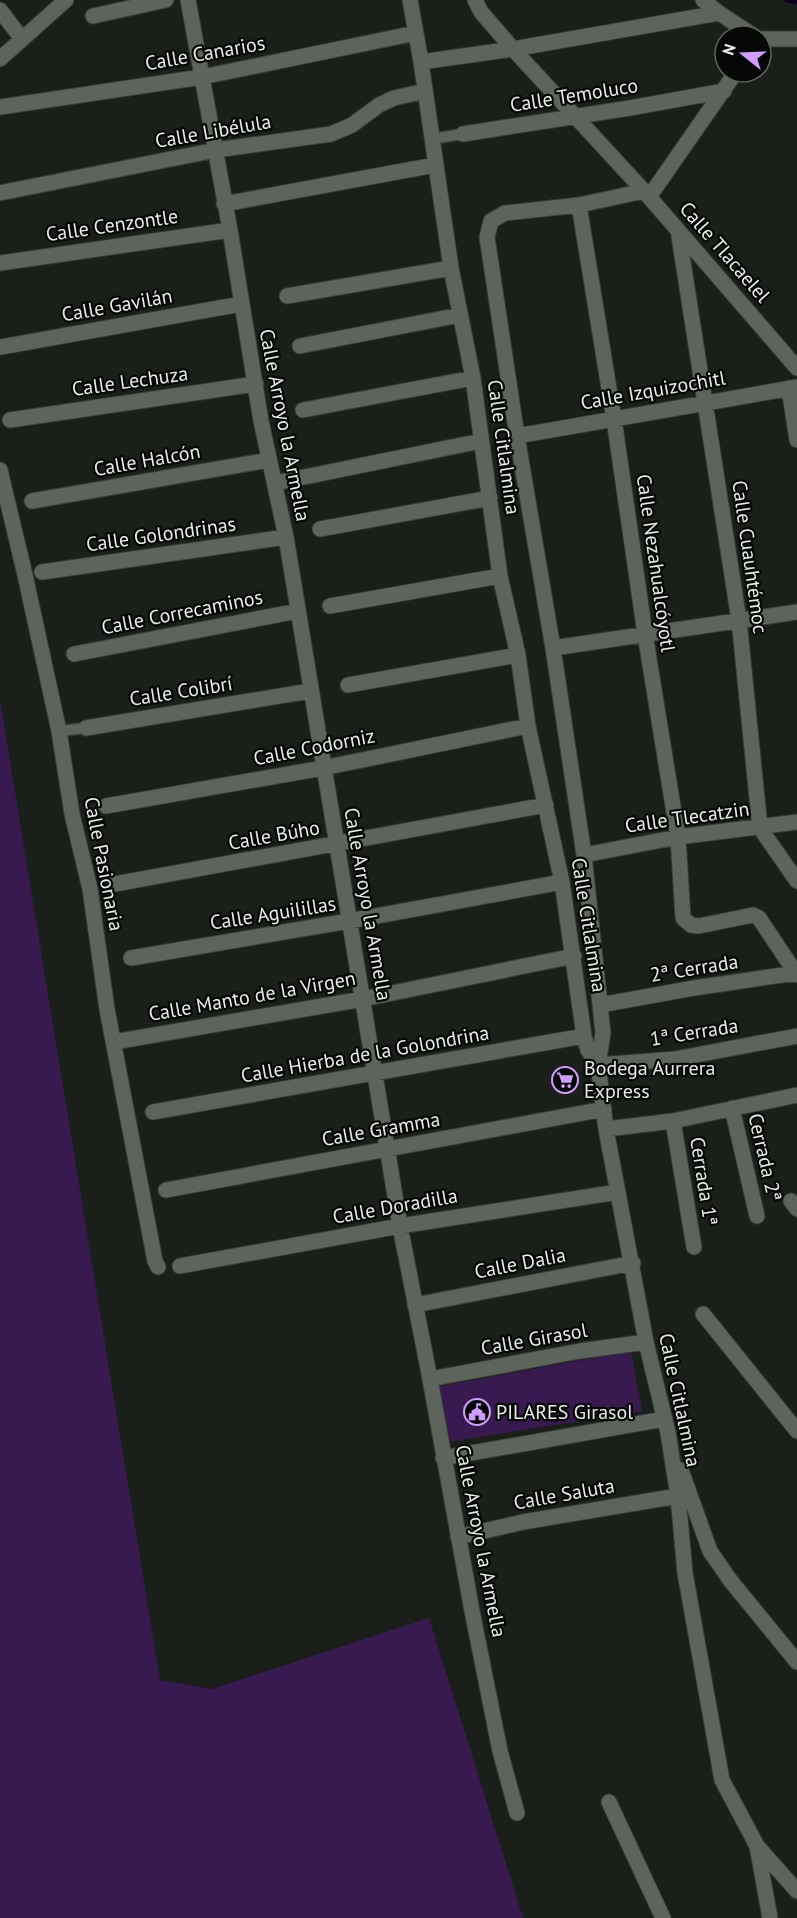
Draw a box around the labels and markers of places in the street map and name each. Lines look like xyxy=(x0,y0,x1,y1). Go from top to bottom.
place label: Bodega Aurrera Express xyxy=(584,1055,715,1104)
supermarket icon: Bodega Aurrera Express xyxy=(550,1065,580,1095)
public building icon: PILARES Girasol xyxy=(462,1397,492,1427)
place label: PILARES Girasol xyxy=(496,1399,633,1425)

